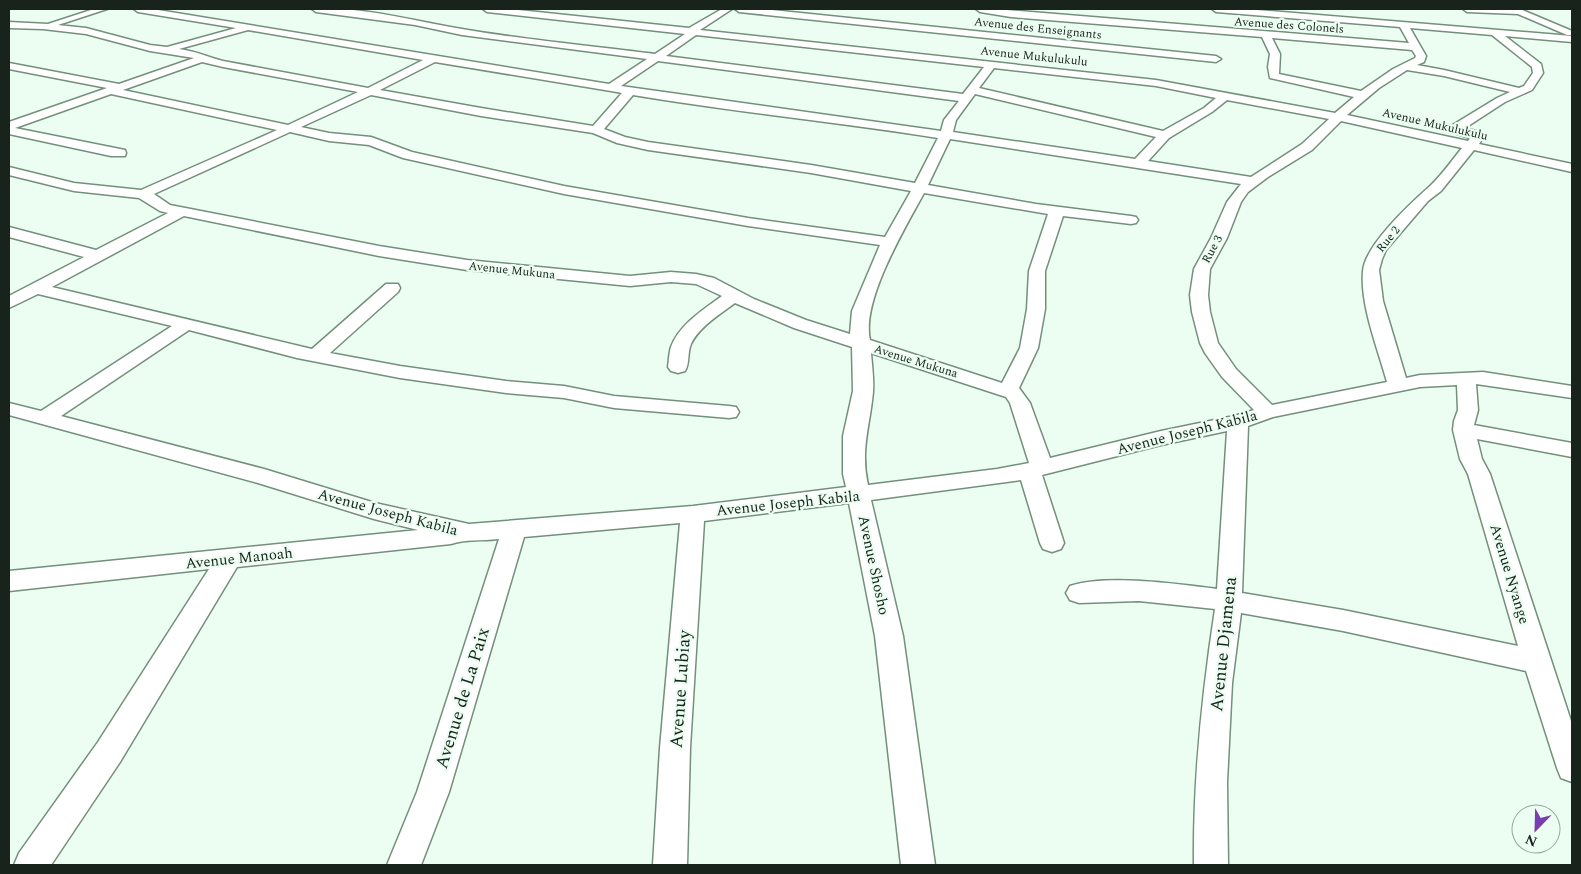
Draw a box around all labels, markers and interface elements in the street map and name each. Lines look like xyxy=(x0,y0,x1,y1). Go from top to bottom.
street label: Avenue des Enseignants xyxy=(973,12,1103,45)
street label: Avenue des Colonels xyxy=(1233,12,1345,39)
street label: Avenue Mukulukulu xyxy=(979,41,1089,72)
street label: Avenue Mukulukulu xyxy=(1380,103,1490,146)
street label: Rue 2 xyxy=(1372,222,1405,257)
street label: Rue 3 xyxy=(1197,232,1228,267)
street label: Avenue Mukuna xyxy=(468,257,556,285)
street label: Avenue Mukuna xyxy=(871,340,960,383)
street label: Avenue Joseph Kabila xyxy=(1114,404,1261,461)
street label: Avenue Joseph Kabila xyxy=(315,483,461,542)
street label: Avenue Joseph Kabila xyxy=(715,484,862,522)
street label: Avenue Shosho xyxy=(852,513,895,617)
street label: Avenue Nyange xyxy=(1483,521,1536,627)
street label: Avenue Manoah xyxy=(184,541,294,576)
street label: Avenue Djamena xyxy=(1203,575,1244,713)
street label: Avenue de La Paix xyxy=(428,624,497,772)
street label: Avenue Lubiay xyxy=(663,628,698,749)
north arrow xyxy=(1511,804,1561,854)
text: N xyxy=(1522,829,1540,852)

